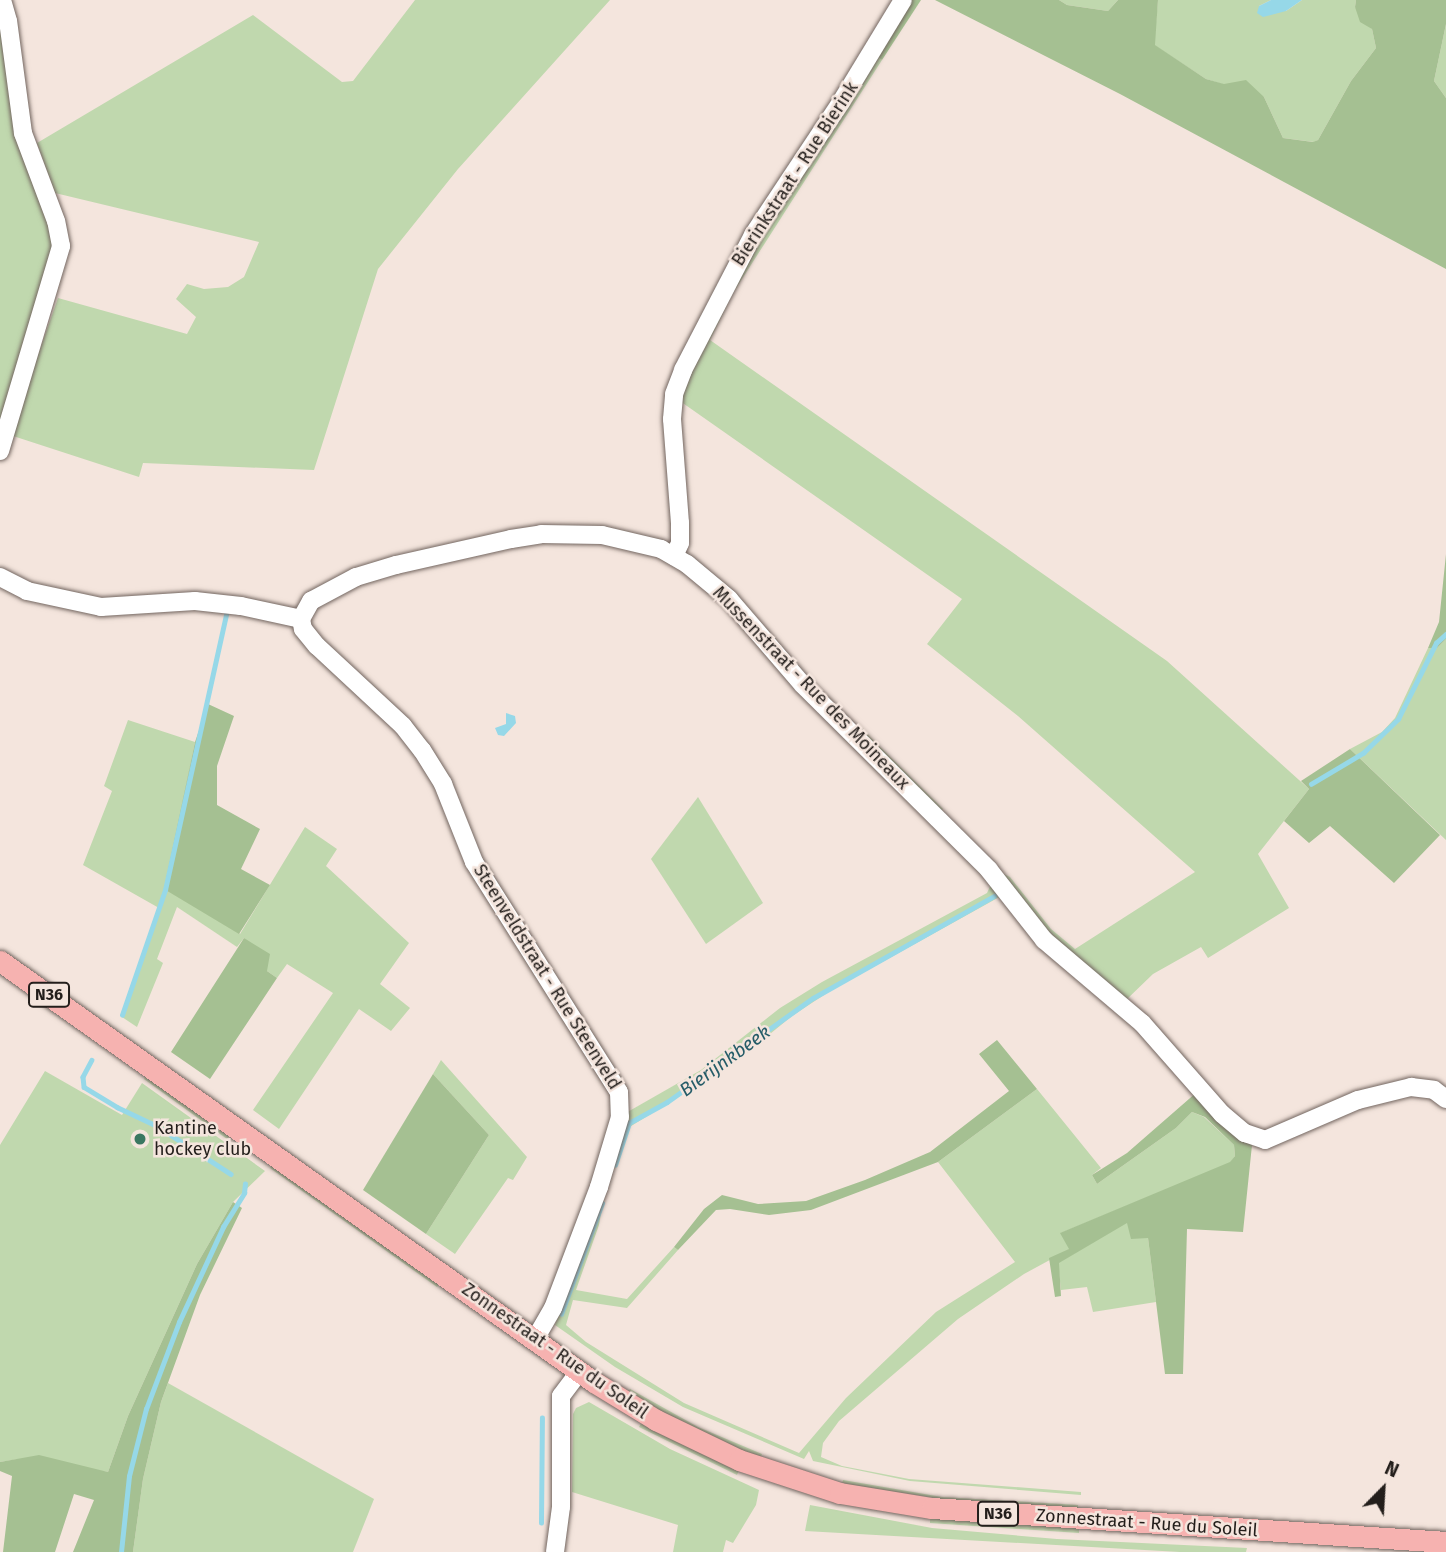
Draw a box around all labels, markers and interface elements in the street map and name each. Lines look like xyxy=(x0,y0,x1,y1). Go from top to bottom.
street label: Bierinkstraat - Rue Bierink xyxy=(727,78,863,270)
street label: Mussenstraat - Rue des Moineaux xyxy=(708,582,914,794)
street label: Steenveldstraat - Rue Steenveld xyxy=(469,861,625,1093)
road number: N36 xyxy=(28,982,70,1007)
water label: Bierijnkbeek xyxy=(675,1020,775,1102)
place label: Kantine hockey club xyxy=(154,1118,251,1160)
marker: Kantine hockey club xyxy=(132,1131,148,1147)
street label: Zonnestraat - Rue du Soleil xyxy=(458,1278,652,1424)
north arrow xyxy=(1348,1454,1418,1524)
text: N xyxy=(1381,1456,1402,1482)
road number: N36 xyxy=(977,1502,1019,1526)
street label: Zonnestraat - Rue du Soleil xyxy=(1035,1504,1259,1542)

